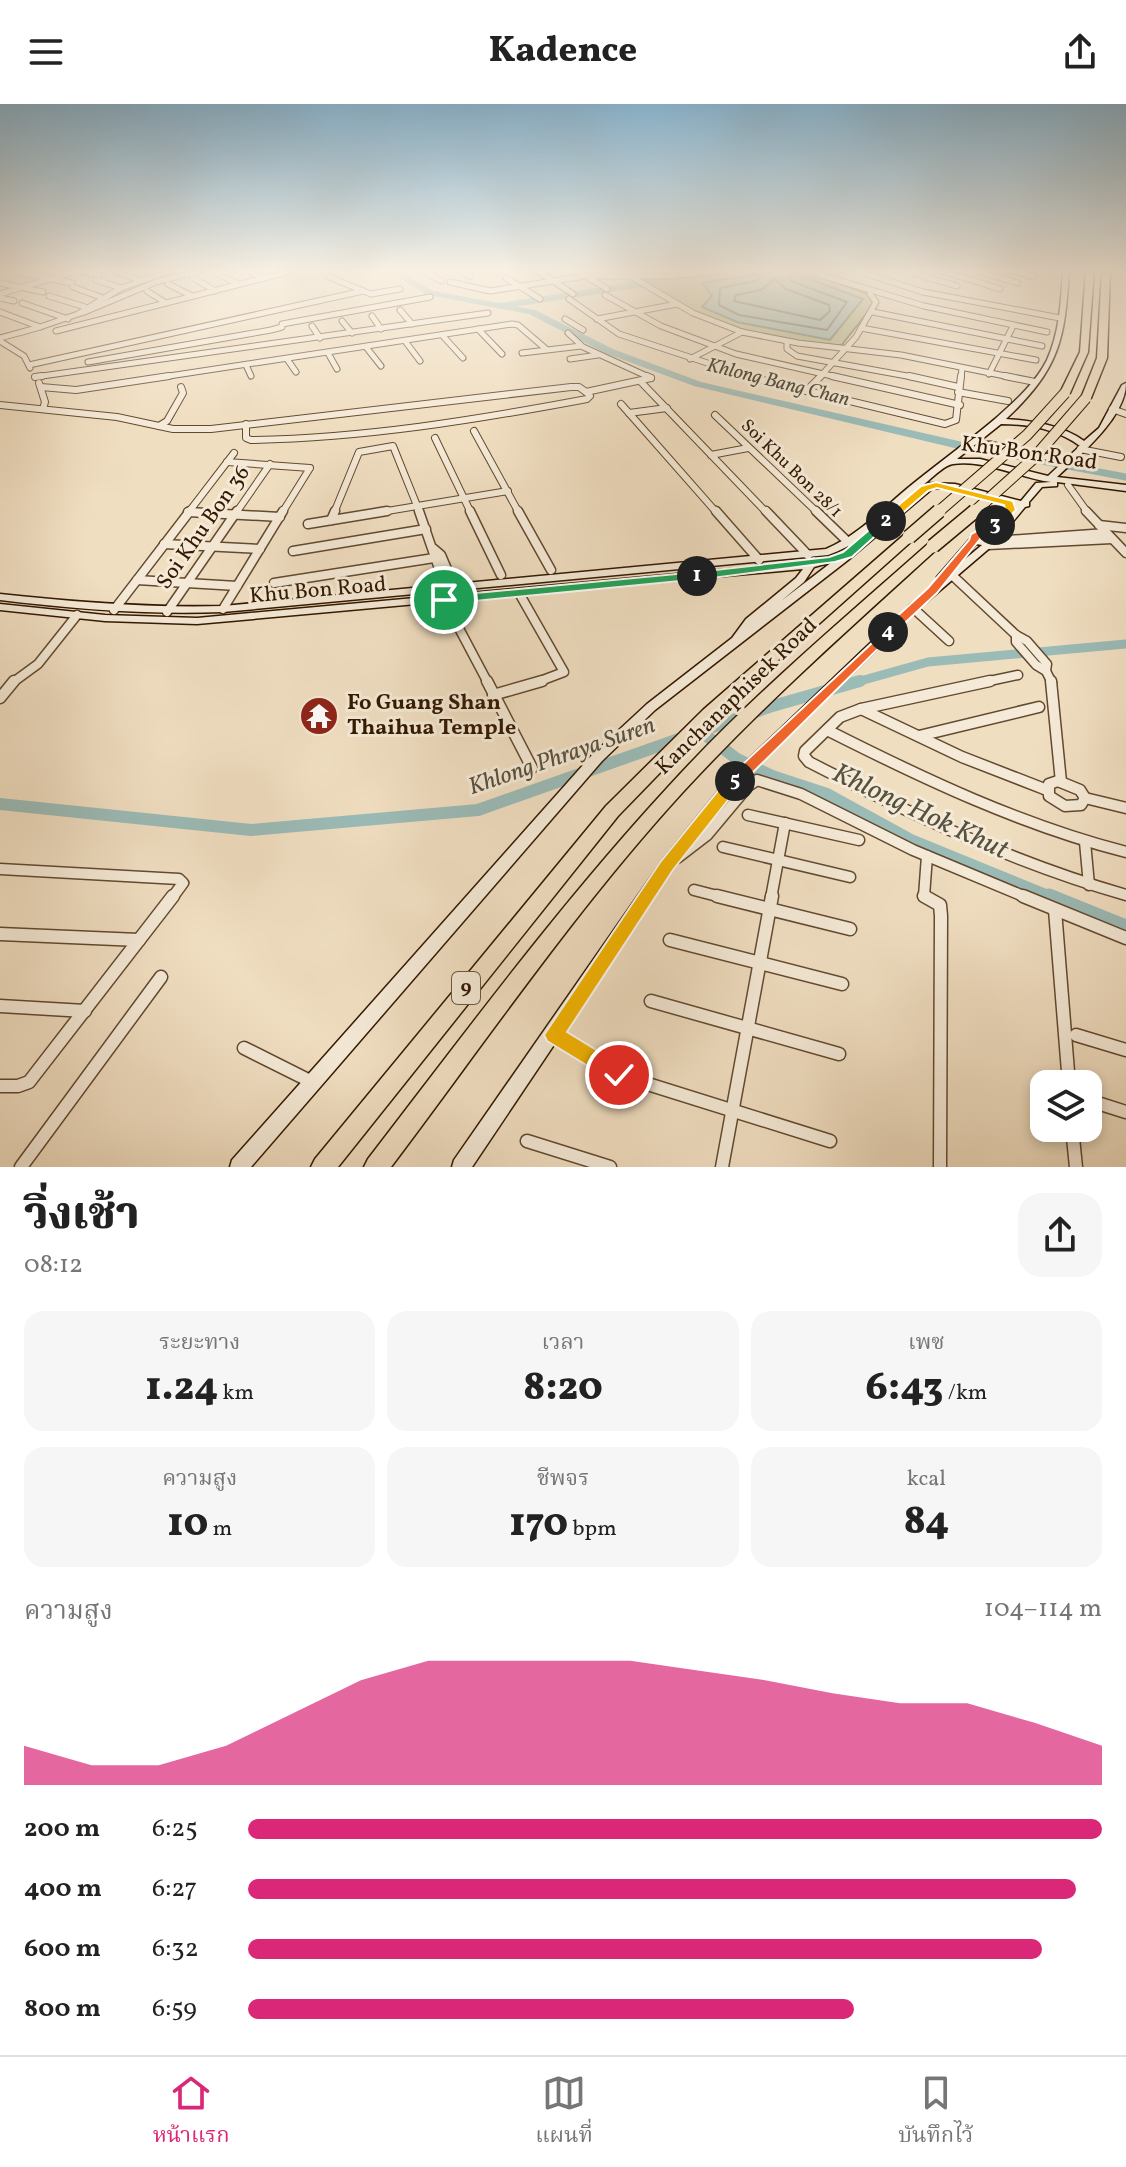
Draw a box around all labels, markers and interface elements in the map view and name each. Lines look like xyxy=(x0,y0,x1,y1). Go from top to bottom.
text: Kadence xyxy=(489,27,637,77)
icon: menu xyxy=(24,30,68,74)
icon: share xyxy=(1058,30,1102,74)
water label: Khlong Bang Chan xyxy=(704,352,852,414)
street label: Soi Khu Bon 28/1 xyxy=(735,414,847,524)
street label: Khu Bon Road xyxy=(959,429,1099,479)
street label: Soi Khu Bon 36 xyxy=(150,460,258,596)
pin: 2 xyxy=(866,501,906,541)
text: 2 xyxy=(880,505,892,536)
pin: 3 xyxy=(975,505,1015,545)
text: 3 xyxy=(989,509,1001,540)
pin: 1 xyxy=(677,556,717,596)
text: 1 xyxy=(693,560,701,591)
pin xyxy=(410,566,478,634)
street label: Khu Bon Road xyxy=(248,570,388,612)
icon: arrive xyxy=(422,578,466,622)
street label: Kanchanaphisek Road xyxy=(649,611,825,783)
pin: 4 xyxy=(868,612,908,652)
text: 4 xyxy=(881,616,895,647)
place label: Fo Guang Shan Thaihua Temple xyxy=(347,688,516,744)
temple icon: Fo Guang Shan Thaihua Temple xyxy=(298,695,340,737)
water label: Khlong Phraya Suren xyxy=(464,709,660,805)
water label: Khlong Hok Khut xyxy=(826,754,1015,870)
pin: 5 xyxy=(715,761,755,801)
text: 5 xyxy=(730,765,740,796)
road number: 9 xyxy=(452,972,480,1004)
pin xyxy=(585,1041,653,1109)
icon: check xyxy=(597,1053,641,1097)
map controls xyxy=(1030,1070,1102,1142)
button: layers xyxy=(1030,1070,1102,1142)
text: วิ่งเช้า xyxy=(24,1186,140,1247)
button: share xyxy=(1018,1193,1102,1277)
text: 08:12 xyxy=(24,1247,83,1283)
text: ระยะทาง xyxy=(159,1328,240,1359)
text: เวลา xyxy=(542,1328,584,1359)
text: เพซ xyxy=(908,1328,945,1359)
text: 1.24 xyxy=(145,1361,218,1417)
text: 8:20 xyxy=(523,1361,603,1417)
text: 6:43 xyxy=(865,1361,943,1417)
text: km xyxy=(218,1378,254,1409)
text: /km xyxy=(943,1378,987,1409)
text: ความสูง xyxy=(162,1464,237,1495)
text: ชีพจร xyxy=(537,1464,589,1495)
text: kcal xyxy=(907,1464,946,1495)
text: 84 xyxy=(903,1495,949,1551)
text: 10 xyxy=(167,1497,208,1553)
text: 170 xyxy=(509,1497,568,1553)
text: m xyxy=(208,1514,232,1545)
text: bpm xyxy=(568,1514,617,1545)
text: 104–114 m xyxy=(984,1591,1102,1627)
text: ความสูง xyxy=(24,1594,113,1630)
text: 200 m xyxy=(24,1811,100,1847)
text: 6:25 xyxy=(152,1811,198,1847)
text: 400 m xyxy=(24,1871,102,1907)
text: 6:27 xyxy=(152,1871,197,1907)
text: 600 m xyxy=(24,1931,101,1967)
text: 6:32 xyxy=(152,1931,199,1967)
text: 800 m xyxy=(24,1991,101,2027)
text: 6:59 xyxy=(152,1991,197,2027)
tab: หน้าแรก xyxy=(153,2071,230,2154)
tab: แผนที่ xyxy=(535,2071,593,2154)
tab: บันทึกไว้ xyxy=(898,2071,973,2154)

